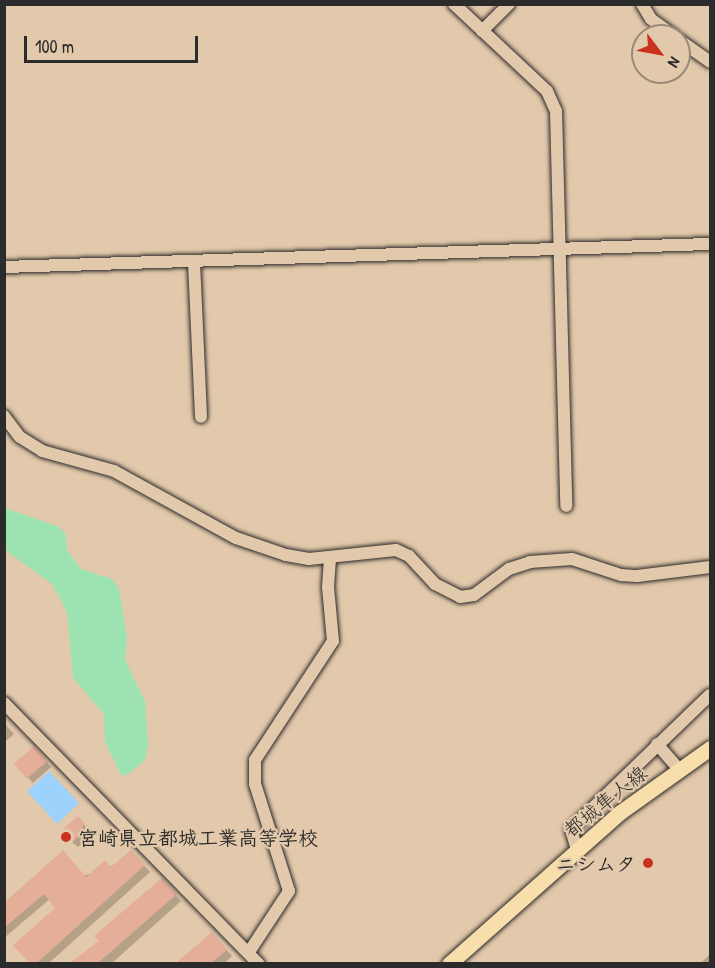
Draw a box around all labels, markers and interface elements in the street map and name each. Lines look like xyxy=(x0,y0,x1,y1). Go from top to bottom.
scale bar xyxy=(27,24,201,62)
north arrow xyxy=(631,24,691,84)
text: 100 m xyxy=(35,34,74,59)
text: N xyxy=(663,53,686,72)
street label: 都城隼人線 xyxy=(559,760,651,842)
place label: 宮崎県立都城工業高等学校 xyxy=(78,825,318,849)
marker: 宮崎県立都城工業高等学校 xyxy=(59,830,73,844)
place label: ニシムタ xyxy=(556,851,636,875)
marker: ニシムタ xyxy=(641,856,655,870)

